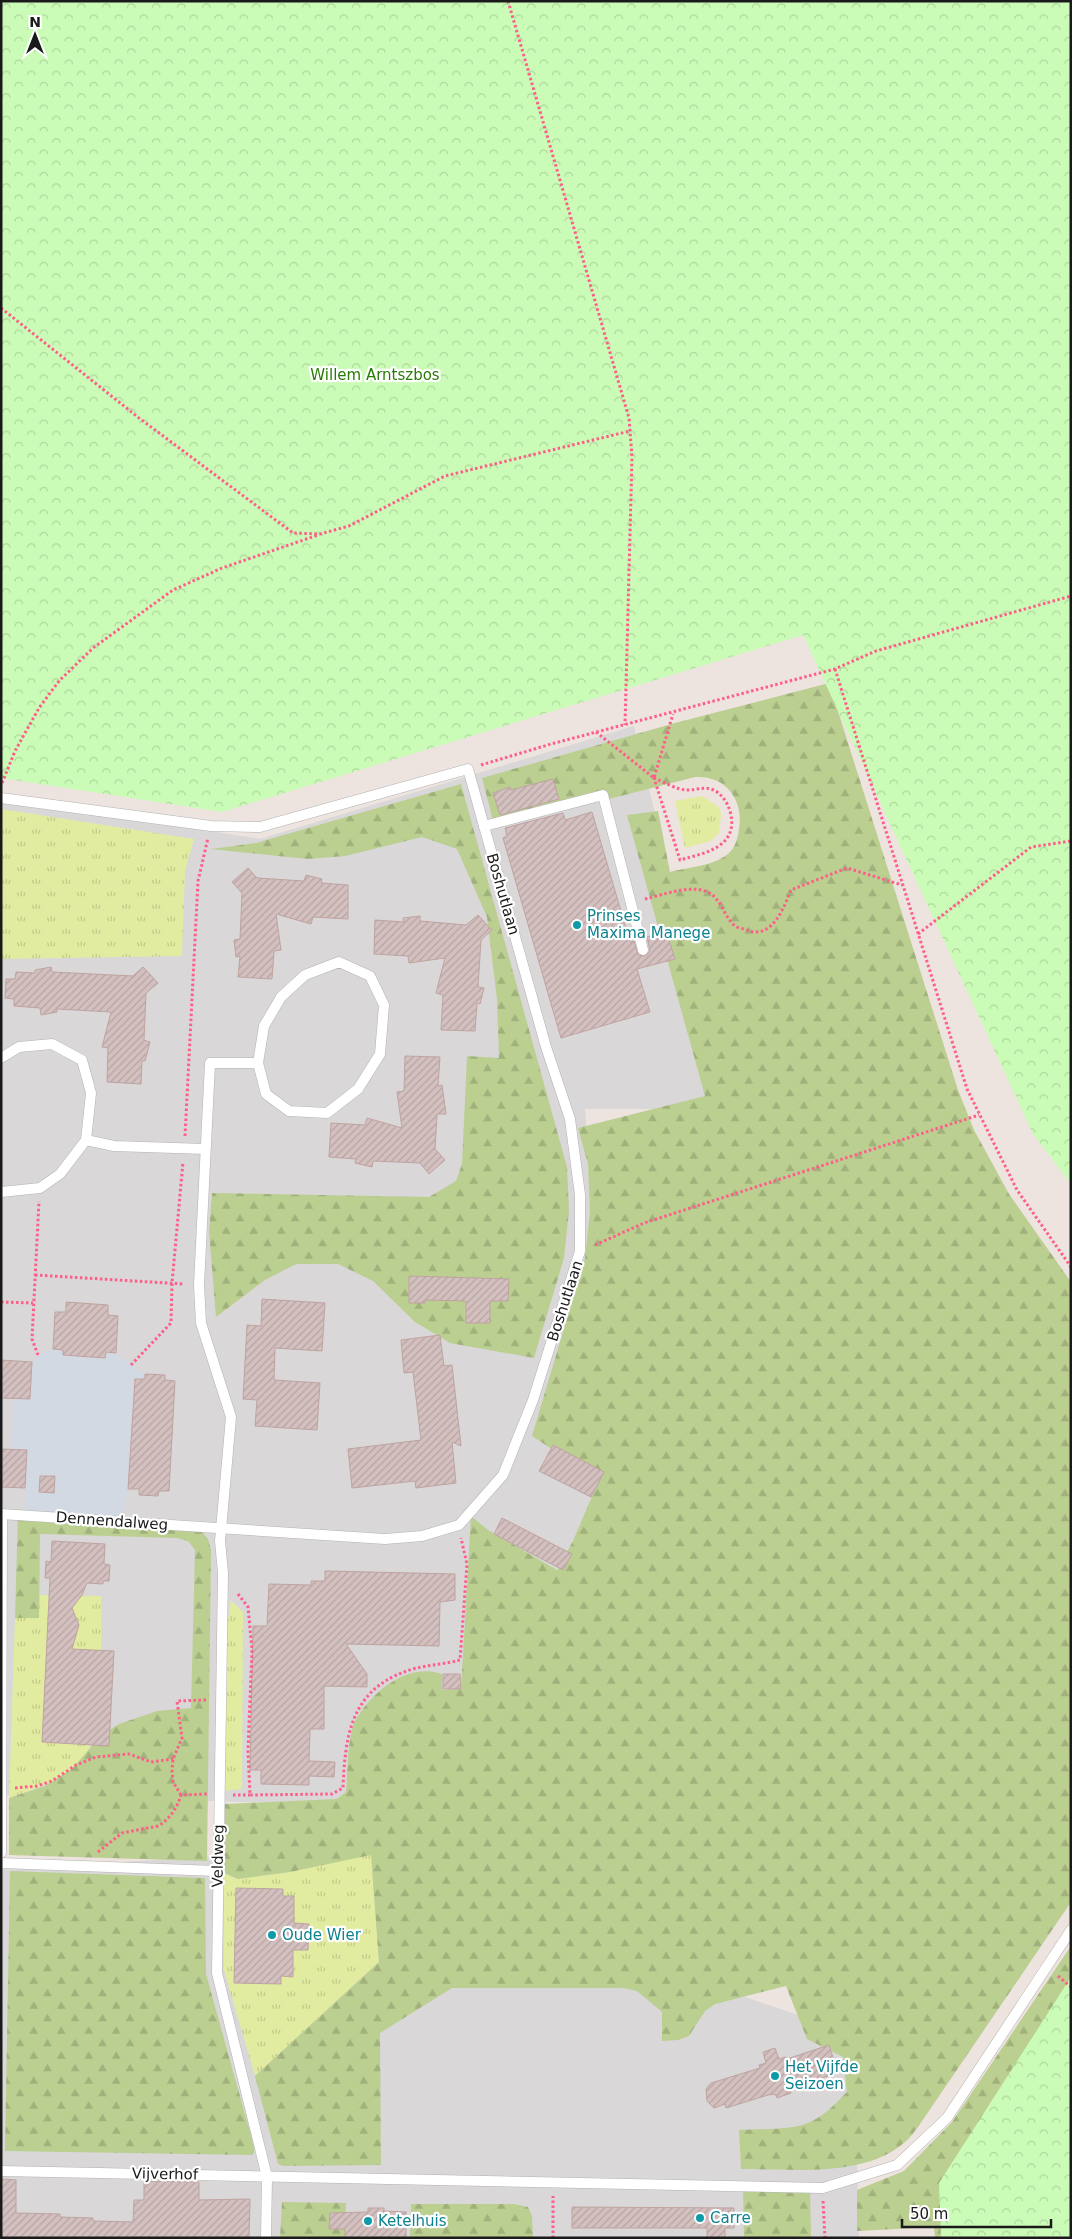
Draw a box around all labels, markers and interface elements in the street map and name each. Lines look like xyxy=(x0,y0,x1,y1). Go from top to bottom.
north arrow xyxy=(10,10,60,60)
text: N xyxy=(29,14,41,30)
park label: Willem Arntszbos xyxy=(310,366,440,384)
street label: Boshutlaan xyxy=(483,851,523,937)
place label: Prinses Maxima Manege xyxy=(587,907,710,942)
marker: Prinses Maxima Manege xyxy=(571,919,583,931)
street label: Boshutlaan xyxy=(543,1258,587,1344)
street label: Dennendalweg xyxy=(55,1508,169,1534)
street label: Veldweg xyxy=(208,1824,228,1888)
place label: Oude Wier xyxy=(282,1926,362,1944)
marker: Oude Wier xyxy=(266,1929,278,1941)
place label: Het Vijfde Seizoen xyxy=(785,2058,858,2093)
marker: Het Vijfde Seizoen xyxy=(769,2070,781,2082)
street label: Vijverhof xyxy=(132,2164,199,2184)
scale bar xyxy=(902,2196,1051,2228)
text: 50 m xyxy=(910,2205,948,2223)
place label: Carre xyxy=(710,2209,751,2227)
place label: Ketelhuis xyxy=(378,2212,447,2230)
marker: Carre xyxy=(694,2212,706,2224)
marker: Ketelhuis xyxy=(362,2215,374,2227)

